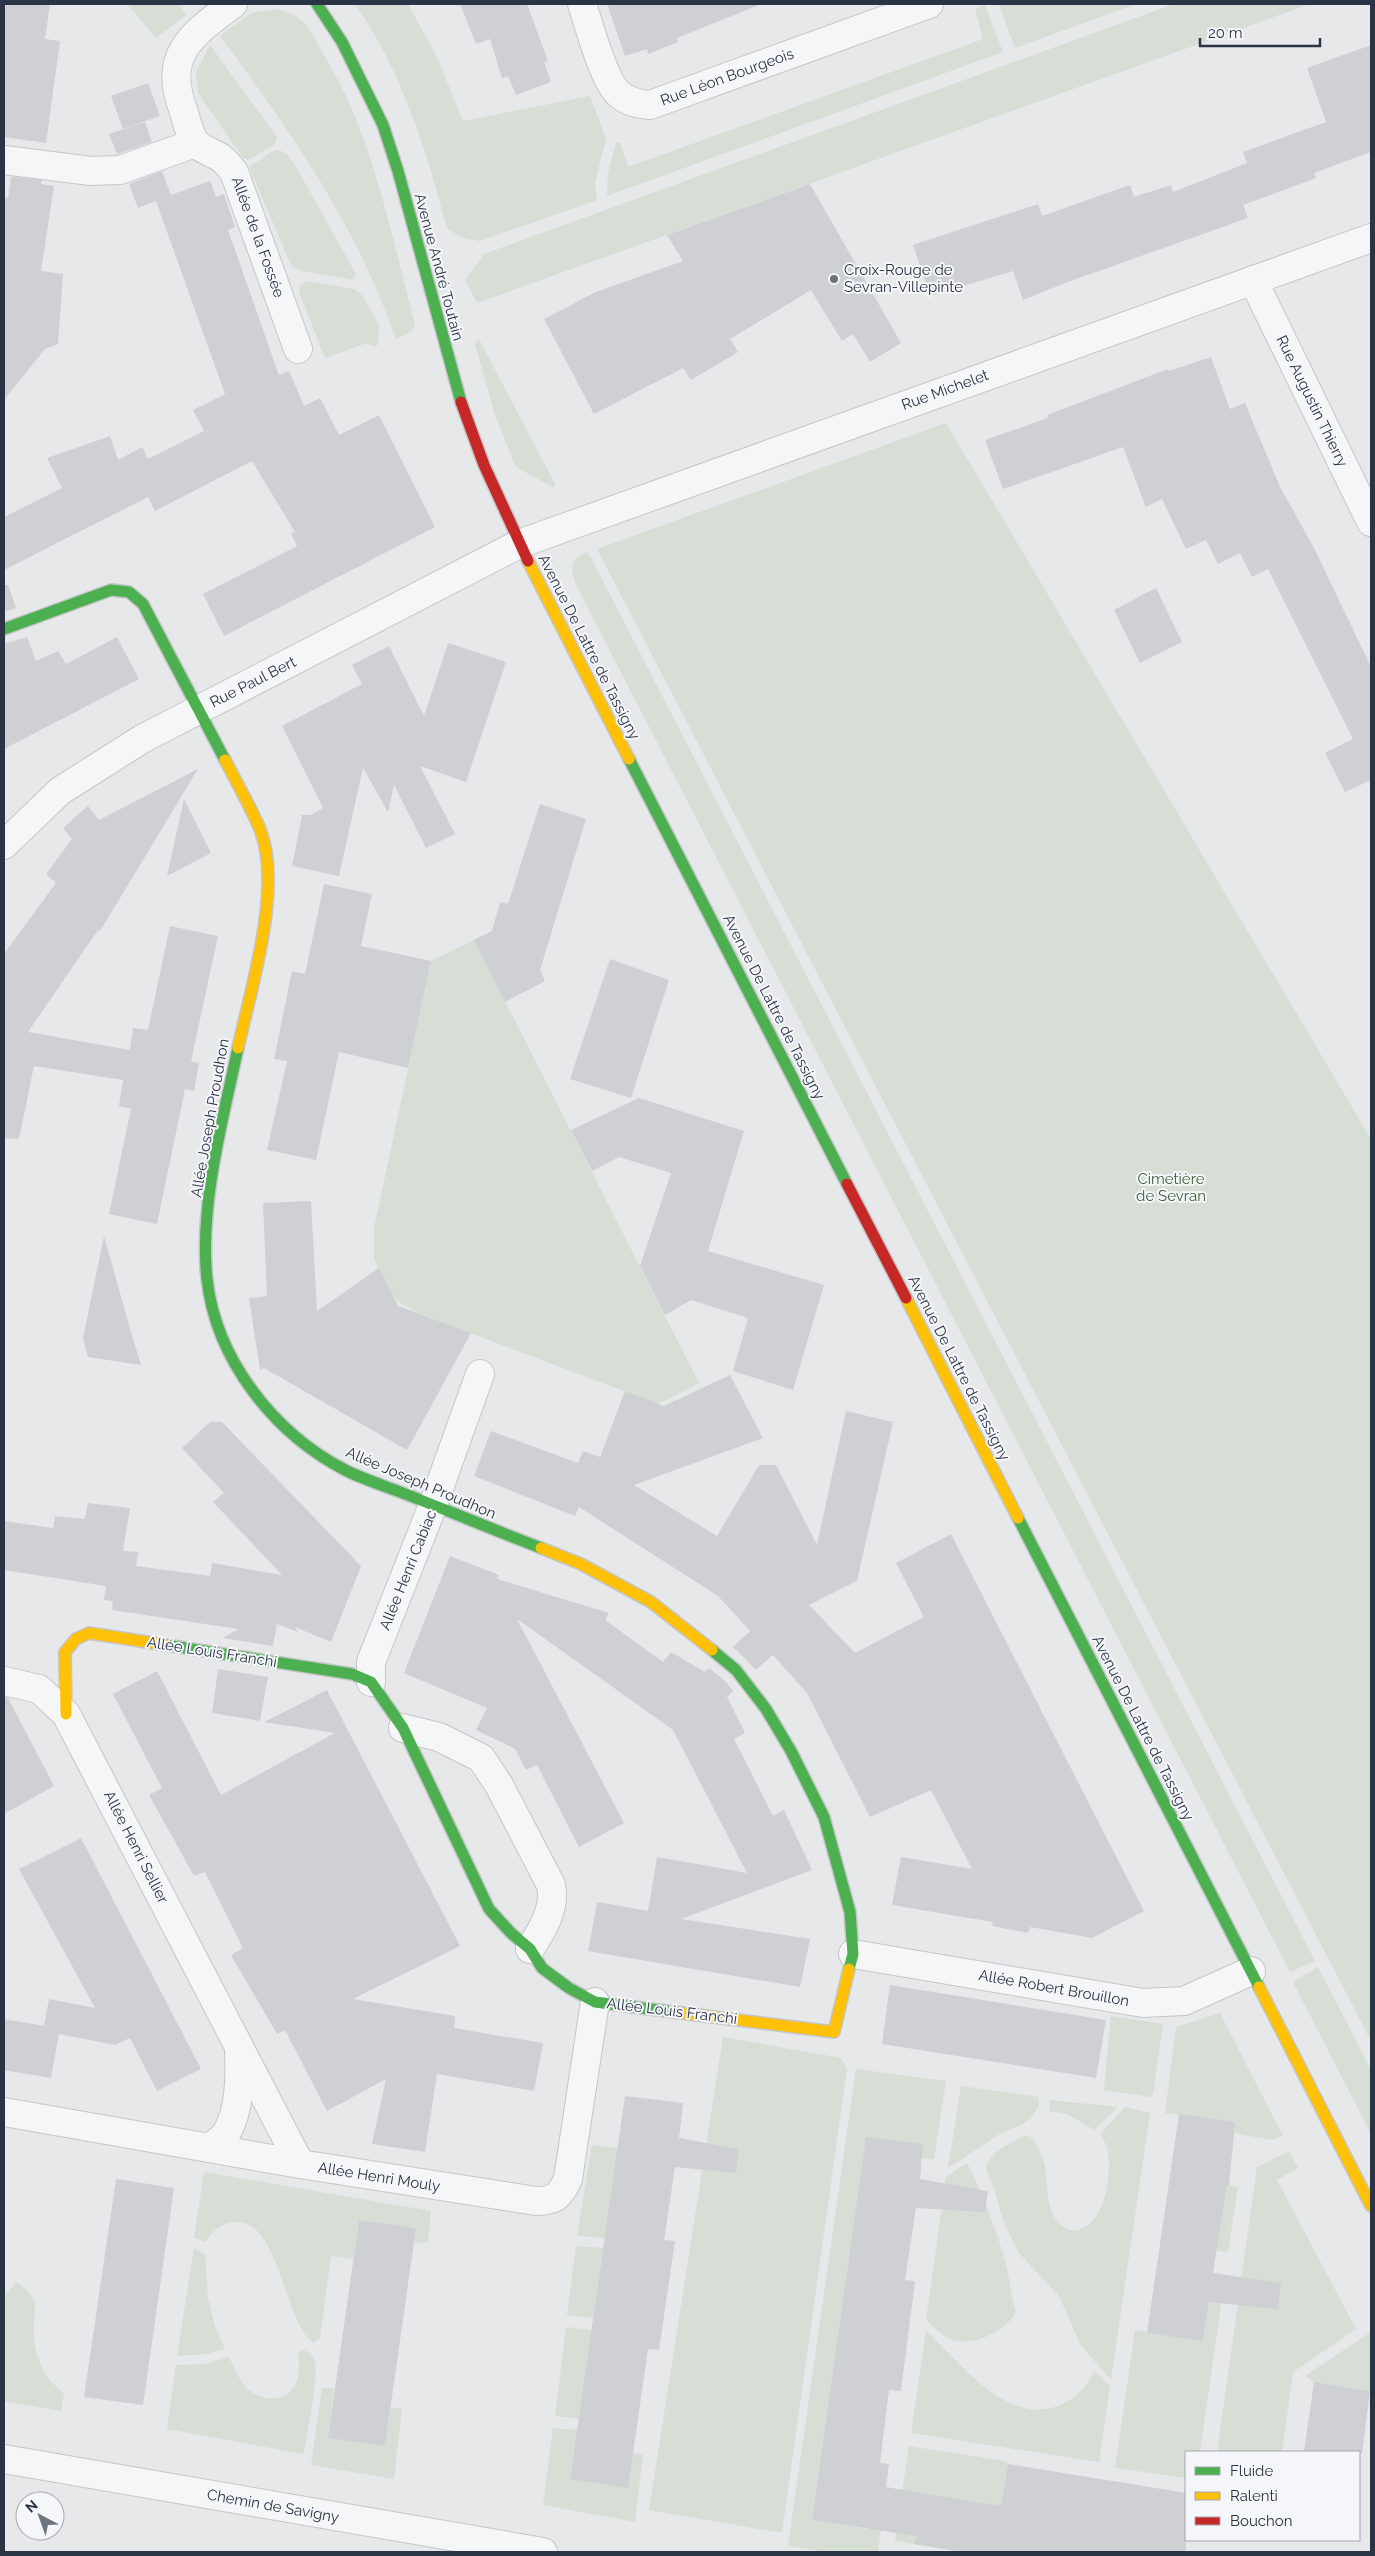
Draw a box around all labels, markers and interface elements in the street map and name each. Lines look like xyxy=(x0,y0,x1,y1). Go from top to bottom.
scale bar xyxy=(1200,15,1320,47)
text: 20 m xyxy=(1208,24,1243,42)
street label: Rue Léon Bourgeois xyxy=(658,45,796,109)
street label: Allée de la Fossée xyxy=(228,174,288,300)
street label: Avenue André Toutain xyxy=(411,191,467,343)
place label: Croix-Rouge de Sevran-Villepinte xyxy=(844,261,963,296)
marker: Croix-Rouge de Sevran-Villepinte xyxy=(828,273,840,285)
street label: Rue Augustin Thierry xyxy=(1272,332,1352,470)
street label: Rue Michelet xyxy=(899,366,991,414)
street label: Avenue De Lattre de Tassigny xyxy=(534,551,644,743)
street label: Rue Paul Bert xyxy=(207,653,299,711)
street label: Avenue De Lattre de Tassigny xyxy=(719,911,829,1103)
street label: Allée Joseph Proudhon xyxy=(187,1037,233,1199)
park label: Cimetière de Sevran xyxy=(1136,1170,1206,1205)
street label: Avenue De Lattre de Tassigny xyxy=(904,1272,1014,1464)
street label: Allée Joseph Proudhon xyxy=(343,1443,499,1523)
street label: Allée Henri Cabiac xyxy=(376,1507,440,1633)
street label: Avenue De Lattre de Tassigny xyxy=(1088,1632,1198,1824)
street label: Allée Louis Franchi xyxy=(146,1633,278,1671)
street label: Allée Henri Sellier xyxy=(100,1788,173,1907)
street label: Allée Robert Brouillon xyxy=(977,1966,1131,2010)
street label: Allée Louis Franchi xyxy=(606,1994,738,2028)
street label: Allée Henri Mouly xyxy=(317,2158,441,2196)
legend xyxy=(1185,2451,1360,2541)
text: Fluide xyxy=(1230,2462,1273,2480)
street label: Chemin de Savigny xyxy=(206,2486,340,2526)
text: Ralenti xyxy=(1230,2487,1278,2505)
north arrow xyxy=(15,2491,65,2541)
text: N xyxy=(22,2497,41,2516)
text: Bouchon xyxy=(1230,2512,1292,2530)

